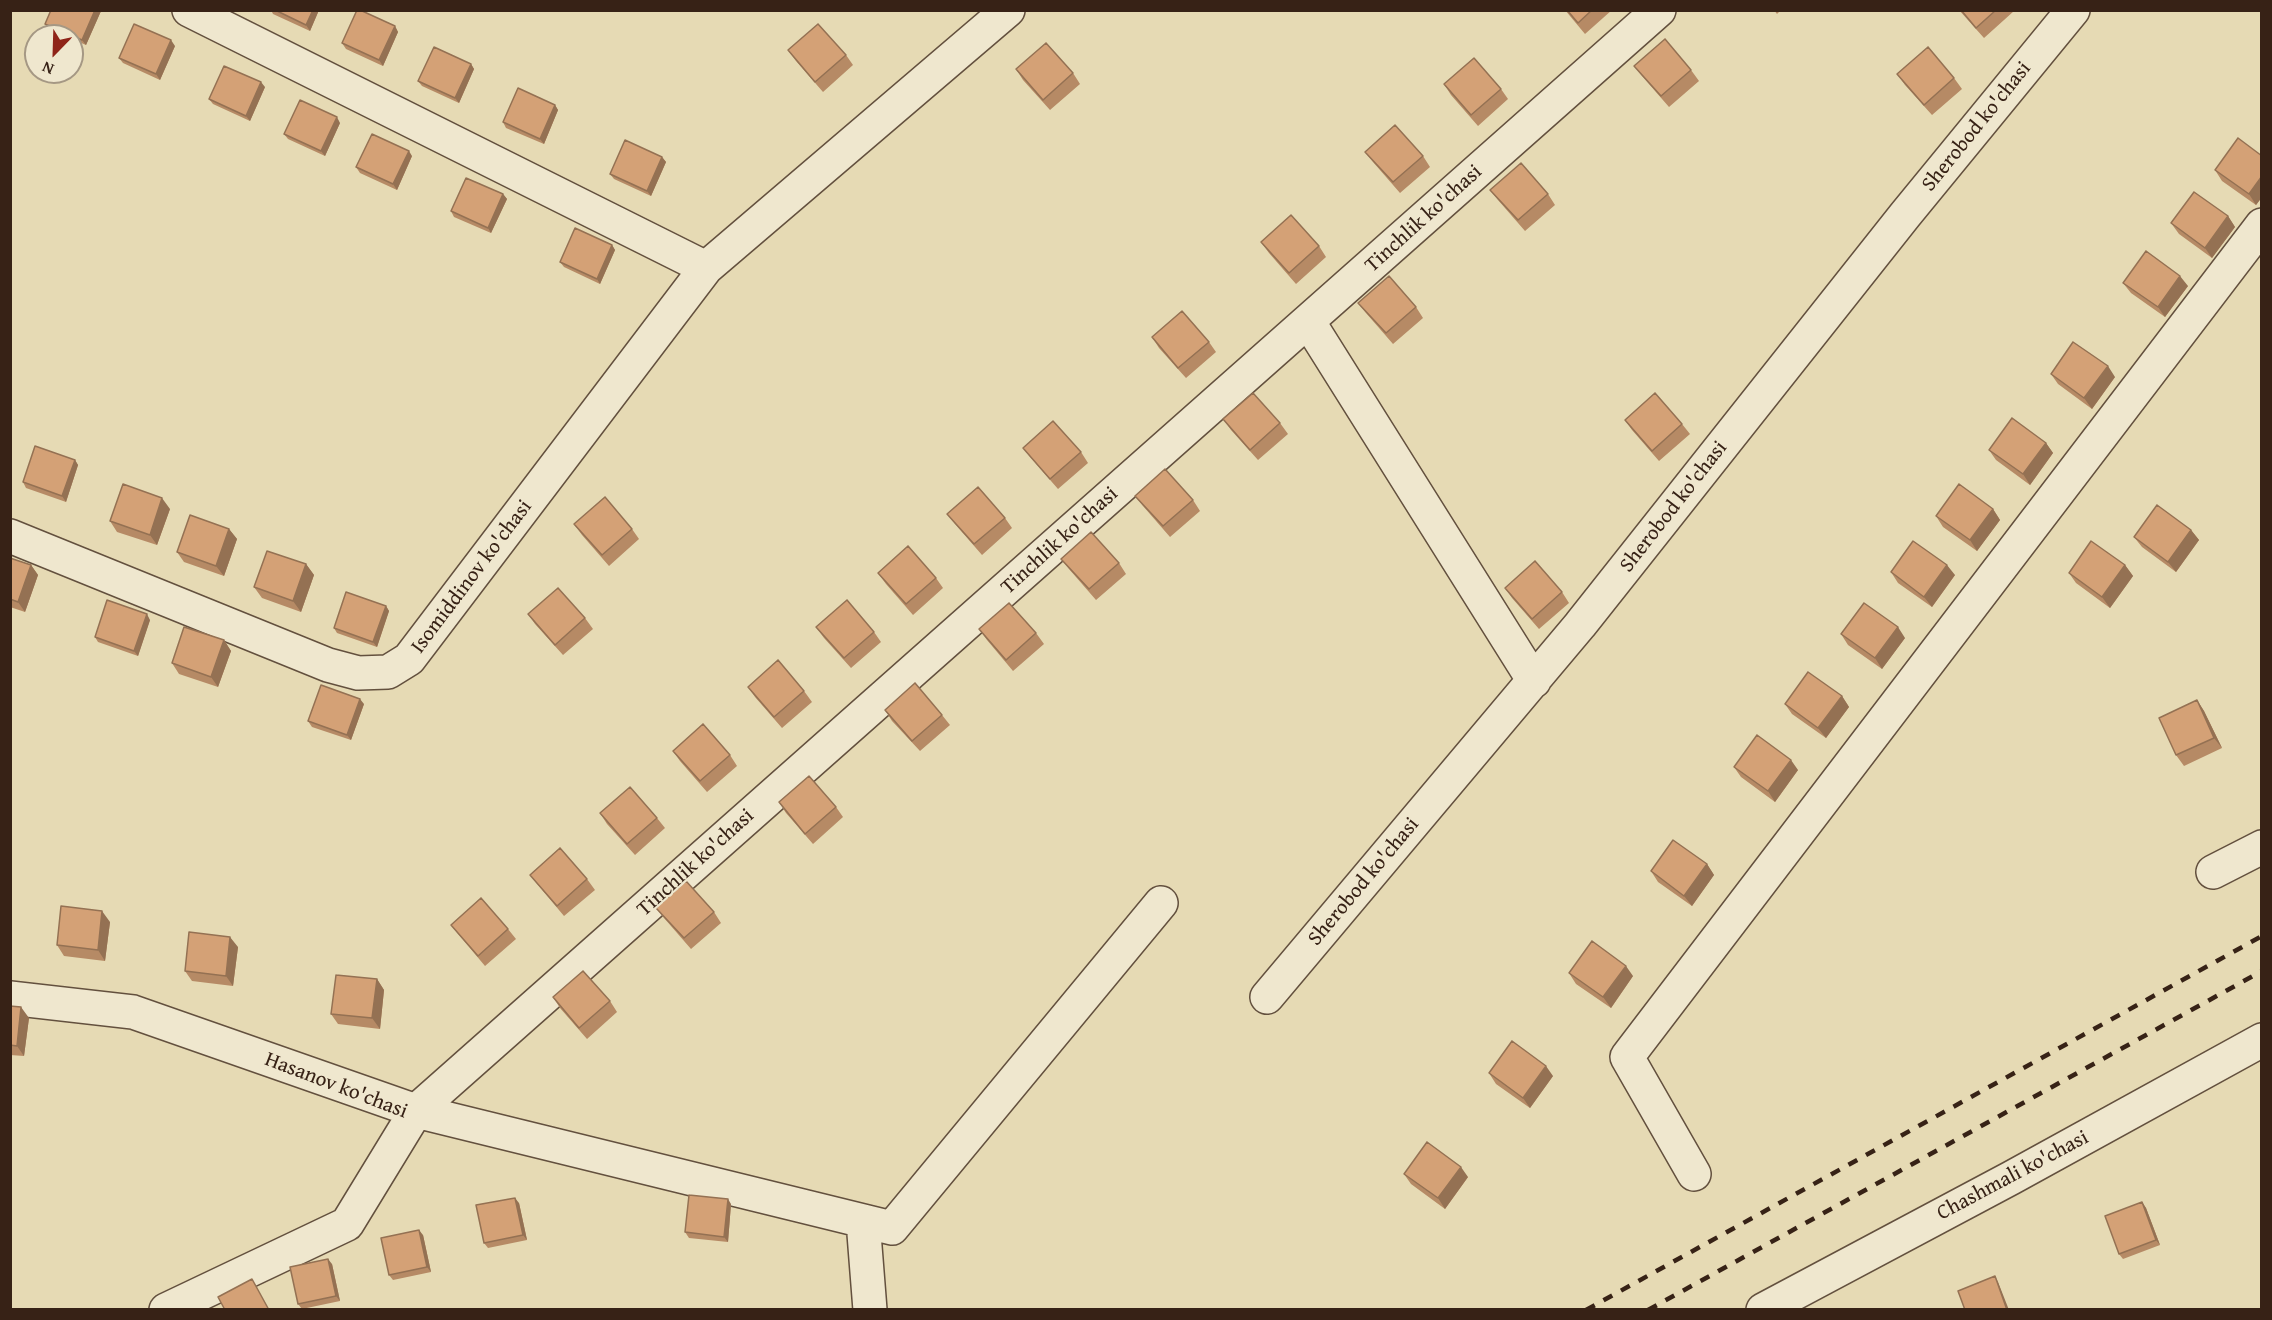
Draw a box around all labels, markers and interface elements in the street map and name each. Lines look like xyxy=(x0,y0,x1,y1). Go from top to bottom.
north arrow xyxy=(24,24,84,84)
text: N xyxy=(38,56,57,82)
street label: Sherobod ko'chasi xyxy=(1917,57,2037,197)
street label: Tinchlik ko'chasi xyxy=(1360,160,1488,278)
street label: Sherobod ko'chasi xyxy=(1615,436,1733,578)
street label: Tinchlik ko'chasi xyxy=(996,482,1124,600)
street label: Isomiddinov ko'chasi xyxy=(406,495,538,659)
street label: Tinchlik ko'chasi xyxy=(632,804,760,922)
street label: Sherobod ko'chasi xyxy=(1303,813,1425,951)
street label: Hasanov ko'chasi xyxy=(261,1047,411,1125)
street label: Chashmali ko'chasi xyxy=(1933,1125,2093,1227)

